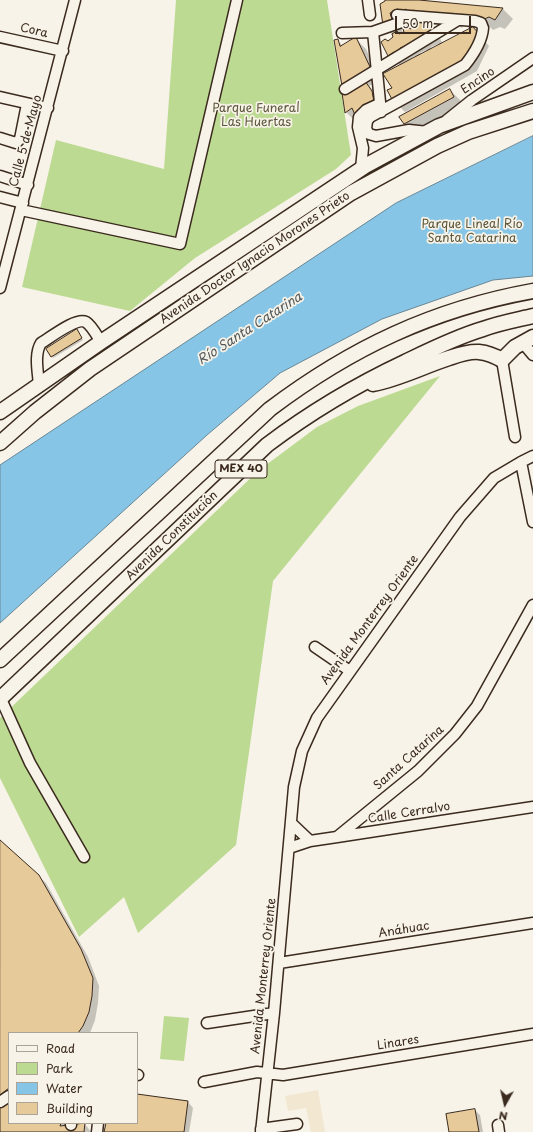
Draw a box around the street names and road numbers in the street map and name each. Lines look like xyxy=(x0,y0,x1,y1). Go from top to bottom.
street label: Cora xyxy=(19,21,49,41)
street label: Encino xyxy=(458,64,498,98)
street label: Calle 5 de Mayo xyxy=(7,94,45,188)
street label: Avenida Doctor Ignacio Morones Prieto xyxy=(157,189,353,327)
road number: MEX 40 xyxy=(215,460,267,478)
street label: Avenida Constitución xyxy=(123,488,221,584)
street label: Avenida Monterrey Oriente xyxy=(318,552,422,688)
street label: Santa Catarina xyxy=(371,723,447,793)
street label: Calle Cerralvo xyxy=(367,799,451,827)
street label: Avenida Monterrey Oriente xyxy=(249,897,279,1055)
street label: Anáhuac xyxy=(377,919,431,941)
street label: Linares xyxy=(376,1033,420,1053)

